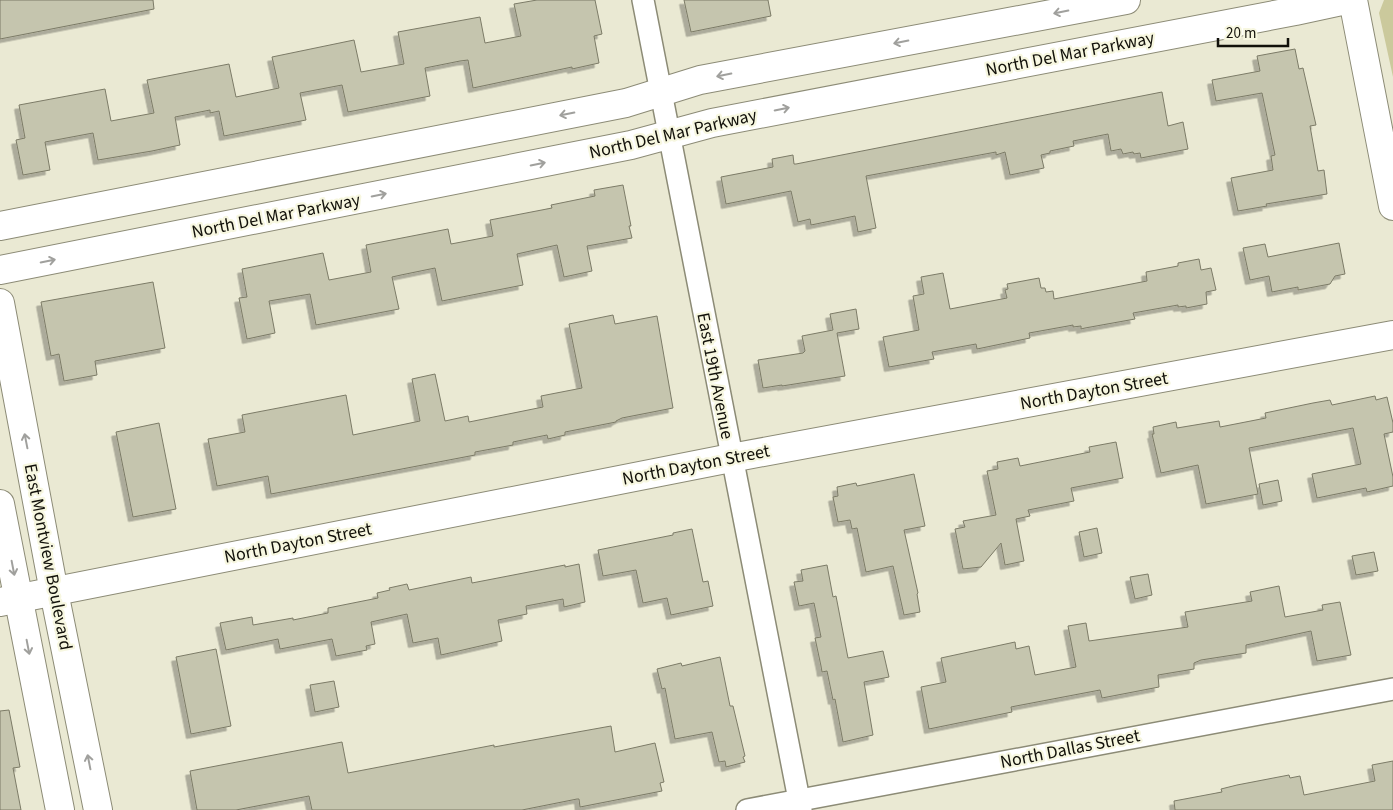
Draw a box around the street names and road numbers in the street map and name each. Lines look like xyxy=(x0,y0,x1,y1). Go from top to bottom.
street label: North Del Mar Parkway xyxy=(984,25,1157,83)
street label: North Del Mar Parkway xyxy=(587,102,760,165)
street label: North Del Mar Parkway xyxy=(190,187,363,245)
street label: East 19th Avenue xyxy=(690,311,740,441)
street label: North Dayton Street xyxy=(1018,366,1170,416)
street label: North Dayton Street xyxy=(620,438,772,492)
street label: East Montview Boulevard xyxy=(18,462,78,652)
street label: North Dayton Street xyxy=(222,516,374,570)
street label: North Dallas Street xyxy=(998,723,1142,775)

